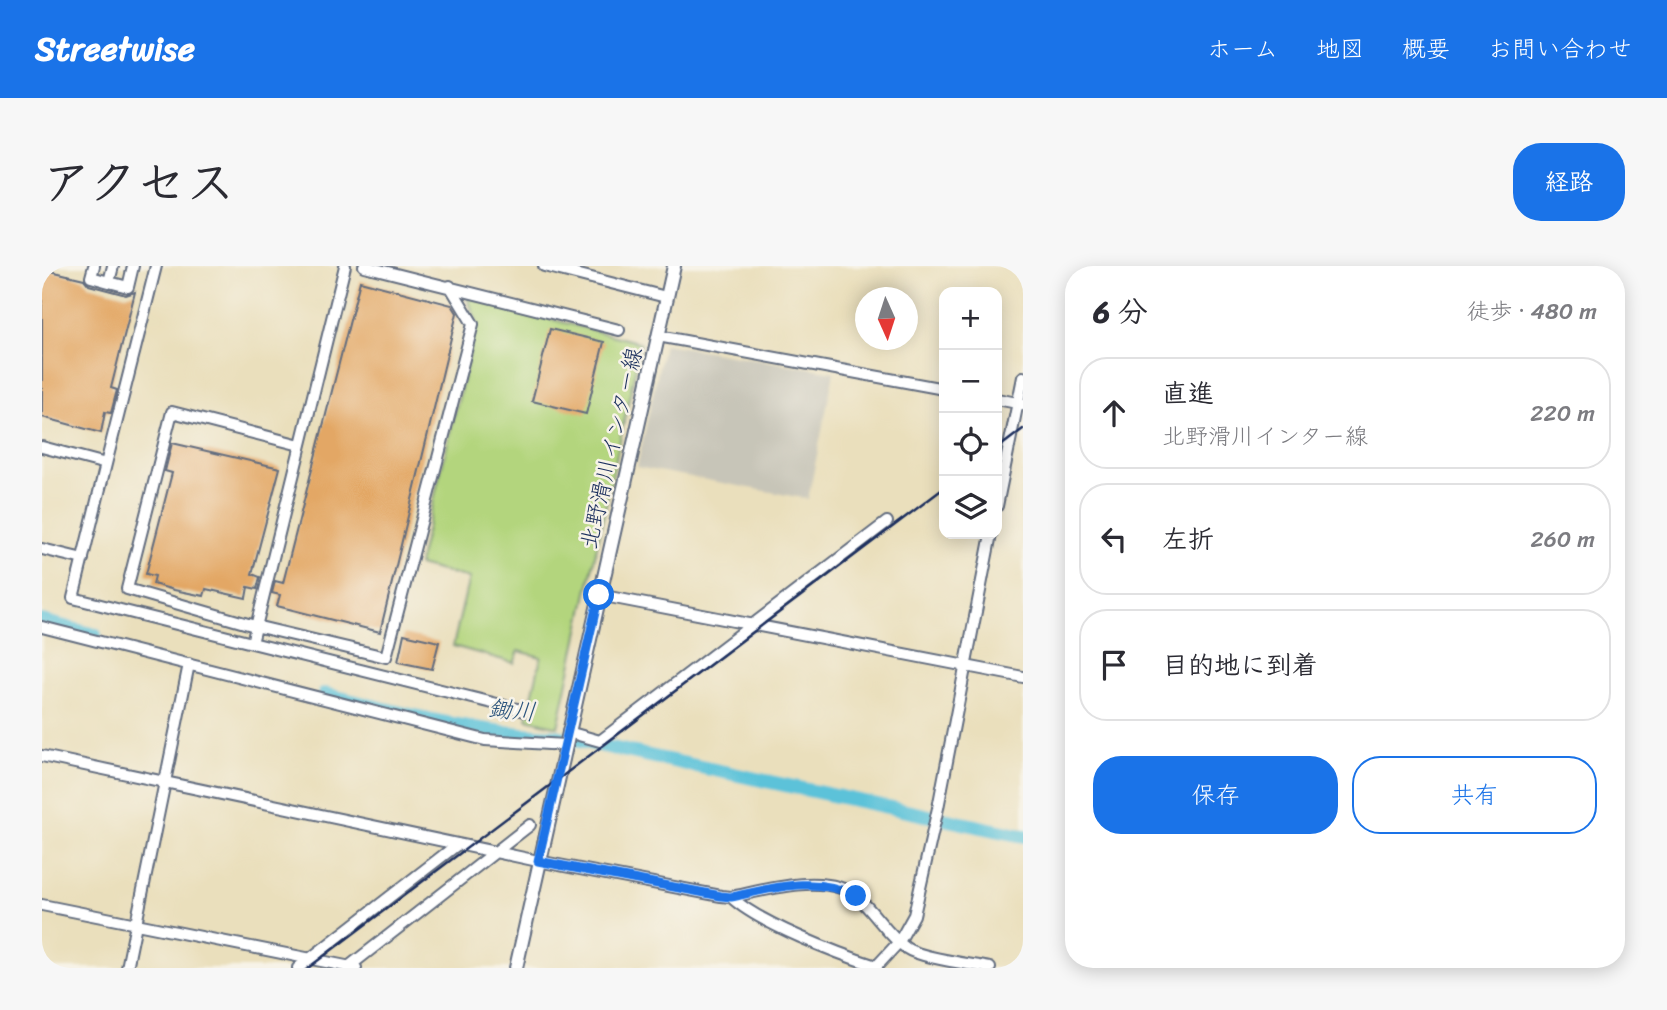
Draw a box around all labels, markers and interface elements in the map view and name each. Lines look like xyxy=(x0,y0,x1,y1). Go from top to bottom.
text: Streetwise xyxy=(35,20,195,78)
text: ホーム xyxy=(1207,28,1278,70)
text: 地図 xyxy=(1316,28,1364,70)
text: 概要 xyxy=(1402,28,1450,70)
text: お問い合わせ xyxy=(1488,28,1632,70)
text: アクセス xyxy=(42,139,235,226)
button: 経路 xyxy=(1513,143,1625,221)
text: 6 分 xyxy=(1093,285,1148,339)
north arrow xyxy=(855,287,918,350)
map controls xyxy=(939,287,1002,539)
button: + xyxy=(939,287,1002,350)
text: 徒歩 · 480 m xyxy=(1466,291,1597,332)
street label: 北野滑川インター線 xyxy=(568,343,655,553)
button: − xyxy=(939,350,1002,413)
text: 直進 xyxy=(1162,370,1214,416)
text: 220 m xyxy=(1530,393,1595,434)
icon: ahead xyxy=(1095,394,1133,432)
button: locate xyxy=(939,413,1002,476)
text: 北野滑川インター線 xyxy=(1162,416,1368,457)
button: layers xyxy=(939,476,1002,539)
text: 左折 xyxy=(1162,516,1214,562)
text: 260 m xyxy=(1530,519,1595,560)
icon: left xyxy=(1095,520,1133,558)
route start xyxy=(583,579,614,610)
text: 目的地に到着 xyxy=(1162,642,1318,688)
icon: arrive xyxy=(1095,646,1133,684)
water label: 鋤川 xyxy=(486,687,538,733)
button: 保存 xyxy=(1093,756,1338,834)
button: 共有 xyxy=(1352,756,1597,834)
route end xyxy=(840,880,871,911)

